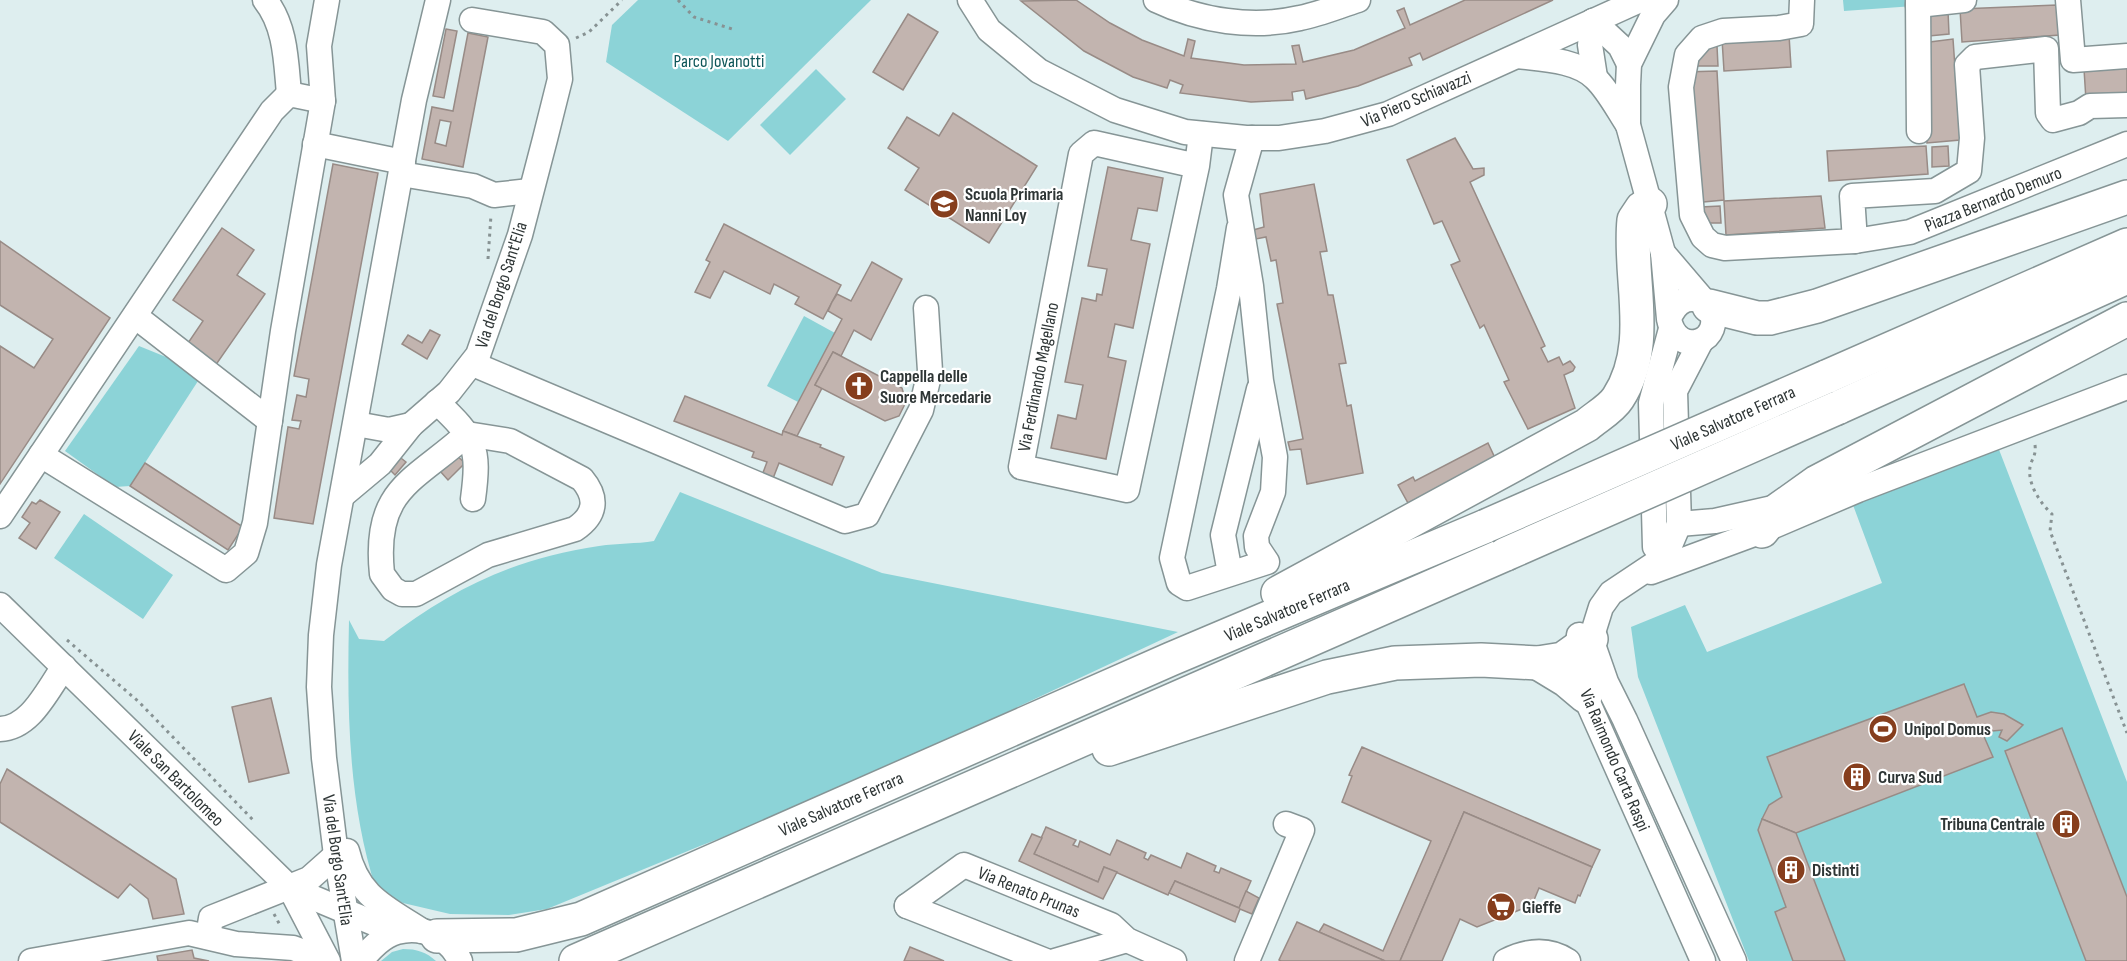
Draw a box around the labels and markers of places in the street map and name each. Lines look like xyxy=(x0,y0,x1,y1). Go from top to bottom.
place label: Scuola Primaria Nanni Loy xyxy=(965,184,1063,226)
school or university icon: Scuola Primaria Nanni Loy xyxy=(928,188,960,220)
place label: Cappella delle Suore Mercedarie xyxy=(880,366,991,408)
church icon: Cappella delle Suore Mercedarie xyxy=(843,370,875,402)
sports icon: Unipol Domus xyxy=(1867,713,1899,745)
place label: Unipol Domus xyxy=(1904,719,1991,740)
building icon: Curva Sud xyxy=(1841,761,1873,793)
place label: Curva Sud xyxy=(1878,767,1942,788)
building icon: Tribuna Centrale xyxy=(2050,808,2082,840)
place label: Tribuna Centrale xyxy=(1940,814,2045,835)
building icon: Distinti xyxy=(1775,854,1807,886)
place label: Distinti xyxy=(1812,860,1859,881)
supermarket icon: Gieffe xyxy=(1485,891,1517,923)
place label: Gieffe xyxy=(1522,897,1562,918)

